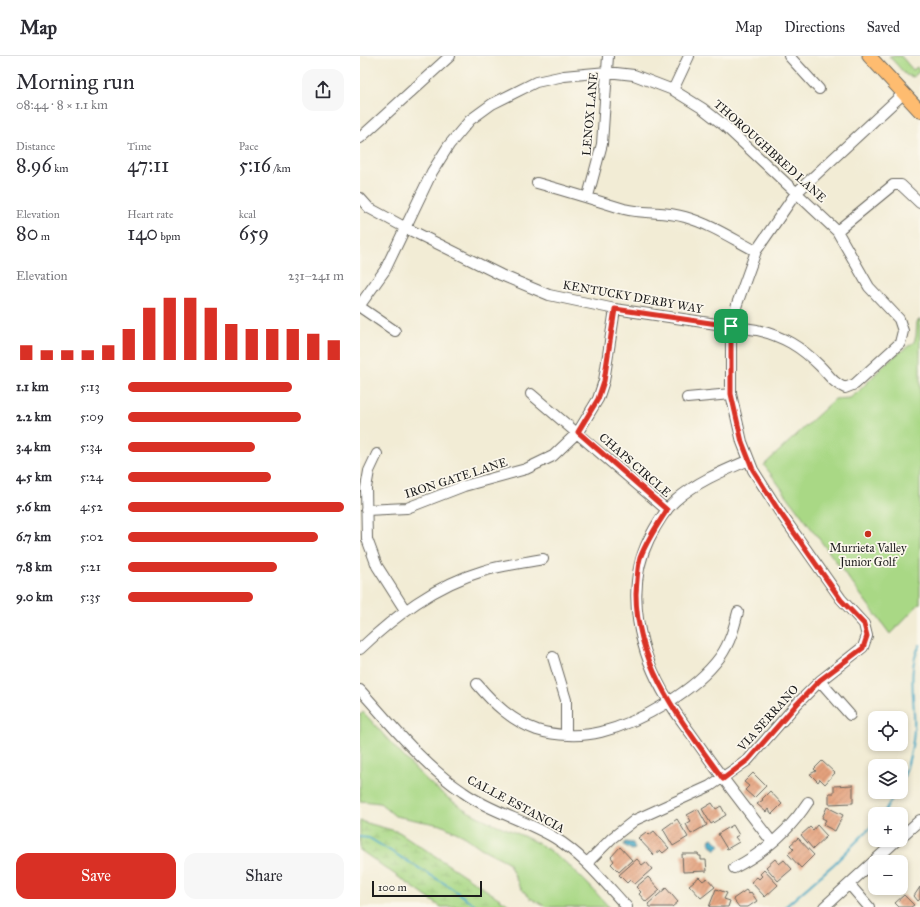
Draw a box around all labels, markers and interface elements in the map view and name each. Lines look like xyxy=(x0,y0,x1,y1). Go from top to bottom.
text: Map xyxy=(20,16,57,39)
text: Map xyxy=(735,19,762,36)
text: Directions xyxy=(784,19,845,36)
text: Saved xyxy=(867,19,900,36)
text: Morning run xyxy=(16,68,135,95)
button: share xyxy=(302,69,344,111)
street label: LENOX LANE xyxy=(579,71,601,157)
text: 08:44 · 8 × 1.1 km xyxy=(16,97,108,113)
street label: THOROUGHBRED LANE xyxy=(711,97,829,205)
text: Distance xyxy=(16,140,55,153)
text: Time xyxy=(127,140,152,153)
text: Pace xyxy=(239,140,259,153)
text: 8.96 xyxy=(16,153,52,177)
text: 47:11 xyxy=(127,153,169,177)
text: 5:16 xyxy=(239,153,271,177)
text: km xyxy=(52,162,69,175)
text: /km xyxy=(271,162,291,175)
text: Elevation xyxy=(16,208,60,221)
text: Heart rate xyxy=(127,208,174,221)
text: kcal xyxy=(239,208,256,221)
text: 80 xyxy=(16,221,38,245)
text: 140 xyxy=(127,221,158,245)
text: 659 xyxy=(239,221,269,245)
text: m xyxy=(38,230,50,243)
text: bpm xyxy=(158,230,180,243)
text: Elevation xyxy=(16,268,68,284)
text: 231–241 m xyxy=(288,268,344,284)
street label: KENTUCKY DERBY WAY xyxy=(562,278,705,316)
pin xyxy=(714,309,748,343)
icon: arrive xyxy=(720,315,742,337)
text: 1.1 km xyxy=(16,379,49,395)
text: 5:13 xyxy=(80,379,100,395)
text: 2.2 km xyxy=(16,409,52,425)
text: 5:09 xyxy=(80,409,104,425)
street label: CHAPS CIRCLE xyxy=(596,430,674,500)
text: 3.4 km xyxy=(16,439,51,455)
text: 5:34 xyxy=(80,439,102,455)
street label: IRON GATE LANE xyxy=(403,455,509,501)
text: 4.5 km xyxy=(16,469,52,485)
text: 5:24 xyxy=(80,469,103,485)
text: 5.6 km xyxy=(16,499,51,515)
text: 4:52 xyxy=(80,499,103,515)
text: 6.7 km xyxy=(16,529,51,545)
text: 5:02 xyxy=(80,529,103,545)
marker: Murrieta Valley Junior Golf xyxy=(863,529,873,539)
place label: Murrieta Valley Junior Golf xyxy=(829,541,907,570)
text: 7.8 km xyxy=(16,559,52,575)
text: 5:21 xyxy=(80,559,101,575)
text: 9.0 km xyxy=(16,589,53,605)
text: 5:35 xyxy=(80,589,101,605)
street label: VIA SERRANO xyxy=(734,682,801,755)
map controls xyxy=(868,711,908,895)
button: locate xyxy=(868,711,908,751)
button: layers xyxy=(868,759,908,799)
street label: CALLE ESTANCIA xyxy=(465,772,567,836)
button: + xyxy=(868,807,908,847)
button: Save xyxy=(16,853,176,899)
button: Share xyxy=(184,853,344,899)
button: − xyxy=(868,855,908,895)
scale bar xyxy=(372,879,482,898)
text: 100 m xyxy=(378,881,407,894)

